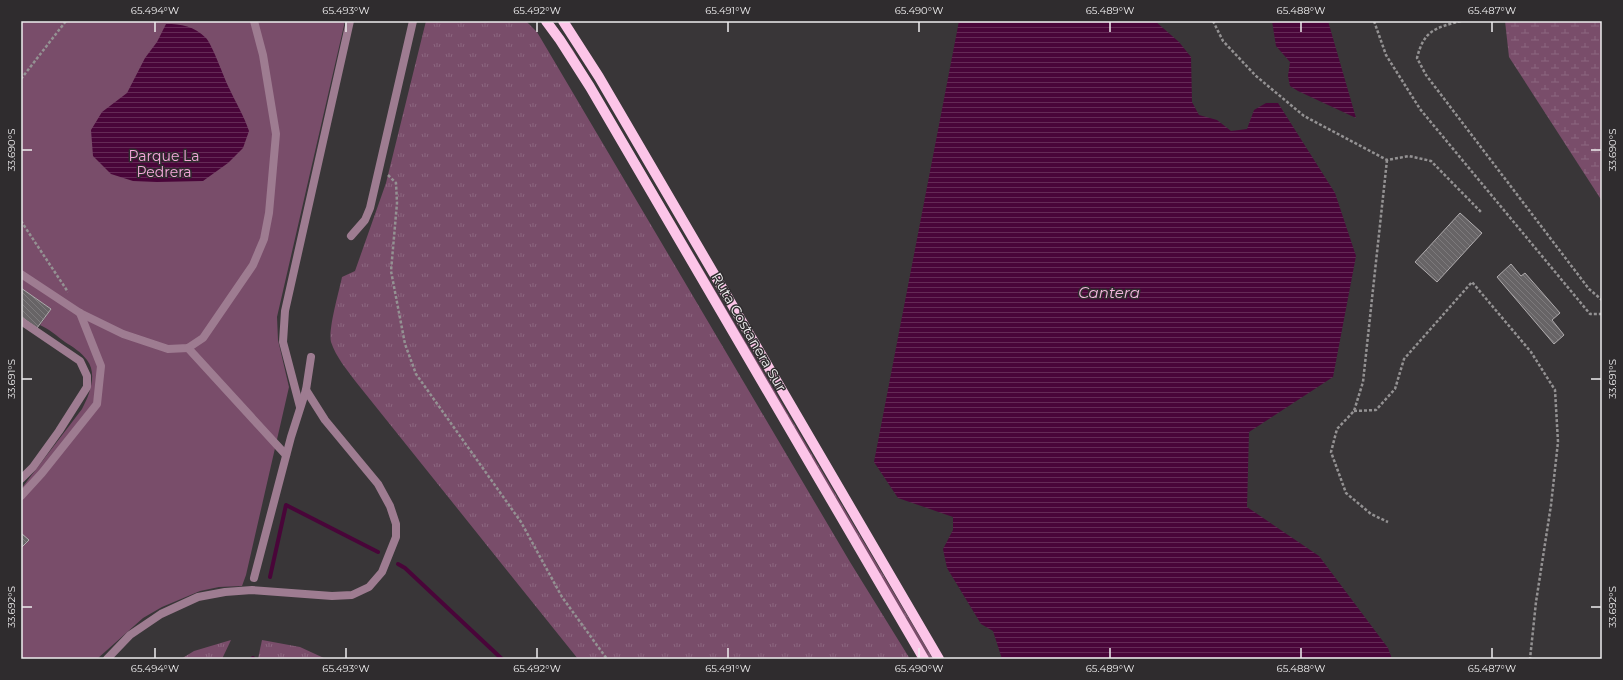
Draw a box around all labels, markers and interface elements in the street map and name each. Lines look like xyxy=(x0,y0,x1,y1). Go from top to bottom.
text: 65.494°W xyxy=(131,4,179,17)
text: 65.493°W xyxy=(322,4,370,17)
text: 65.492°W xyxy=(513,4,561,17)
text: 65.491°W xyxy=(705,4,751,17)
text: 65.490°W xyxy=(895,4,943,17)
text: 65.489°W xyxy=(1086,4,1134,17)
text: 65.488°W xyxy=(1277,4,1325,17)
text: 65.487°W xyxy=(1468,4,1516,17)
text: 33.690°S xyxy=(5,129,18,171)
text: 33.690°S xyxy=(1606,129,1619,171)
park label: Parque La Pedrera xyxy=(128,147,200,181)
street label: Ruta Costanera Sur xyxy=(708,269,791,395)
water label: Cantera xyxy=(1078,283,1140,302)
text: 33.691°S xyxy=(5,359,18,399)
text: 33.691°S xyxy=(1606,359,1619,399)
text: 33.692°S xyxy=(5,586,18,628)
text: 33.692°S xyxy=(1606,586,1619,628)
text: 65.494°W xyxy=(131,662,179,675)
text: 65.493°W xyxy=(322,662,370,675)
text: 65.492°W xyxy=(513,662,561,675)
text: 65.491°W xyxy=(705,662,751,675)
text: 65.490°W xyxy=(895,662,943,675)
text: 65.489°W xyxy=(1086,662,1134,675)
text: 65.488°W xyxy=(1277,662,1325,675)
text: 65.487°W xyxy=(1468,662,1516,675)

